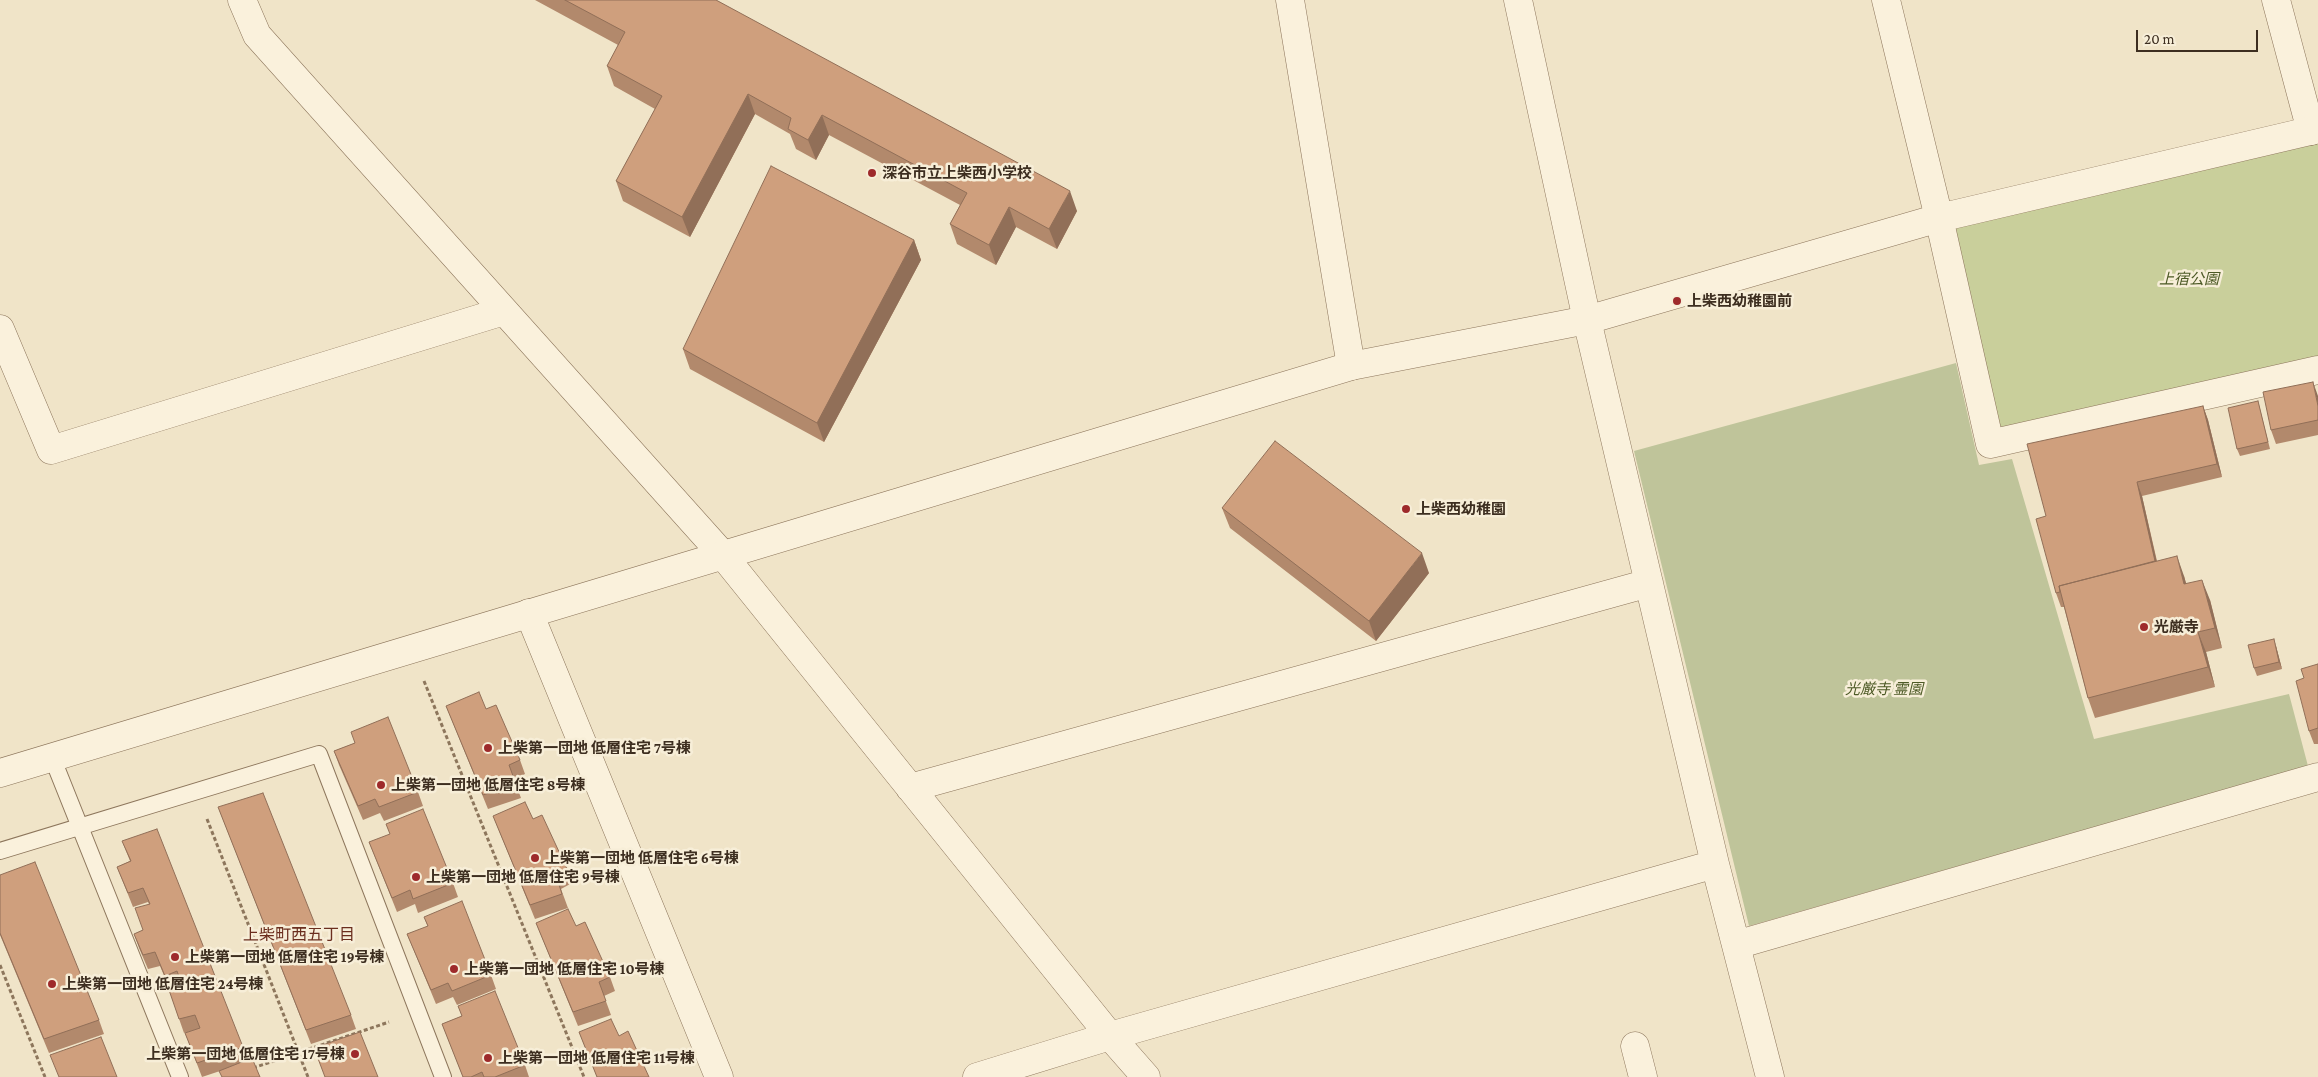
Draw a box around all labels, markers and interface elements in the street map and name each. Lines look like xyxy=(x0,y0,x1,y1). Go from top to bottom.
scale bar xyxy=(2138,20,2260,52)
text: 20 m xyxy=(2144,31,2175,47)
place label: 深谷市立上柴西小学校 xyxy=(882,164,1032,182)
marker: 深谷市立上柴西小学校 xyxy=(866,167,878,179)
park label: 上宿公園 xyxy=(2159,270,2219,288)
place label: 上柴西幼稚園前 xyxy=(1687,292,1792,310)
marker: 上柴西幼稚園前 xyxy=(1671,295,1683,307)
place label: 上柴西幼稚園 xyxy=(1416,500,1506,518)
marker: 上柴西幼稚園 xyxy=(1400,503,1412,515)
place label: 光厳寺 xyxy=(2154,618,2199,636)
marker: 光厳寺 xyxy=(2138,621,2150,633)
park label: 光厳寺 霊園 xyxy=(1845,680,1923,698)
place label: 上柴第一団地 低層住宅 7号棟 xyxy=(498,739,691,757)
marker: 上柴第一団地 低層住宅 7号棟 xyxy=(482,742,494,754)
place label: 上柴第一団地 低層住宅 8号棟 xyxy=(391,776,586,794)
marker: 上柴第一団地 低層住宅 8号棟 xyxy=(375,779,387,791)
place label: 上柴第一団地 低層住宅 6号棟 xyxy=(545,849,739,867)
marker: 上柴第一団地 低層住宅 6号棟 xyxy=(529,852,541,864)
place label: 上柴第一団地 低層住宅 9号棟 xyxy=(426,868,620,886)
marker: 上柴第一団地 低層住宅 9号棟 xyxy=(410,871,422,883)
district label: 上柴町西五丁目 xyxy=(243,925,355,945)
place label: 上柴第一団地 低層住宅 19号棟 xyxy=(185,948,385,966)
marker: 上柴第一団地 低層住宅 19号棟 xyxy=(169,951,181,963)
place label: 上柴第一団地 低層住宅 10号棟 xyxy=(464,960,664,978)
marker: 上柴第一団地 低層住宅 10号棟 xyxy=(448,963,460,975)
place label: 上柴第一団地 低層住宅 24号棟 xyxy=(62,975,264,993)
marker: 上柴第一団地 低層住宅 24号棟 xyxy=(46,978,58,990)
place label: 上柴第一団地 低層住宅 17号棟 xyxy=(146,1045,345,1063)
marker: 上柴第一団地 低層住宅 17号棟 xyxy=(349,1048,361,1060)
place label: 上柴第一団地 低層住宅 11号棟 xyxy=(498,1049,695,1067)
marker: 上柴第一団地 低層住宅 11号棟 xyxy=(482,1052,494,1064)

